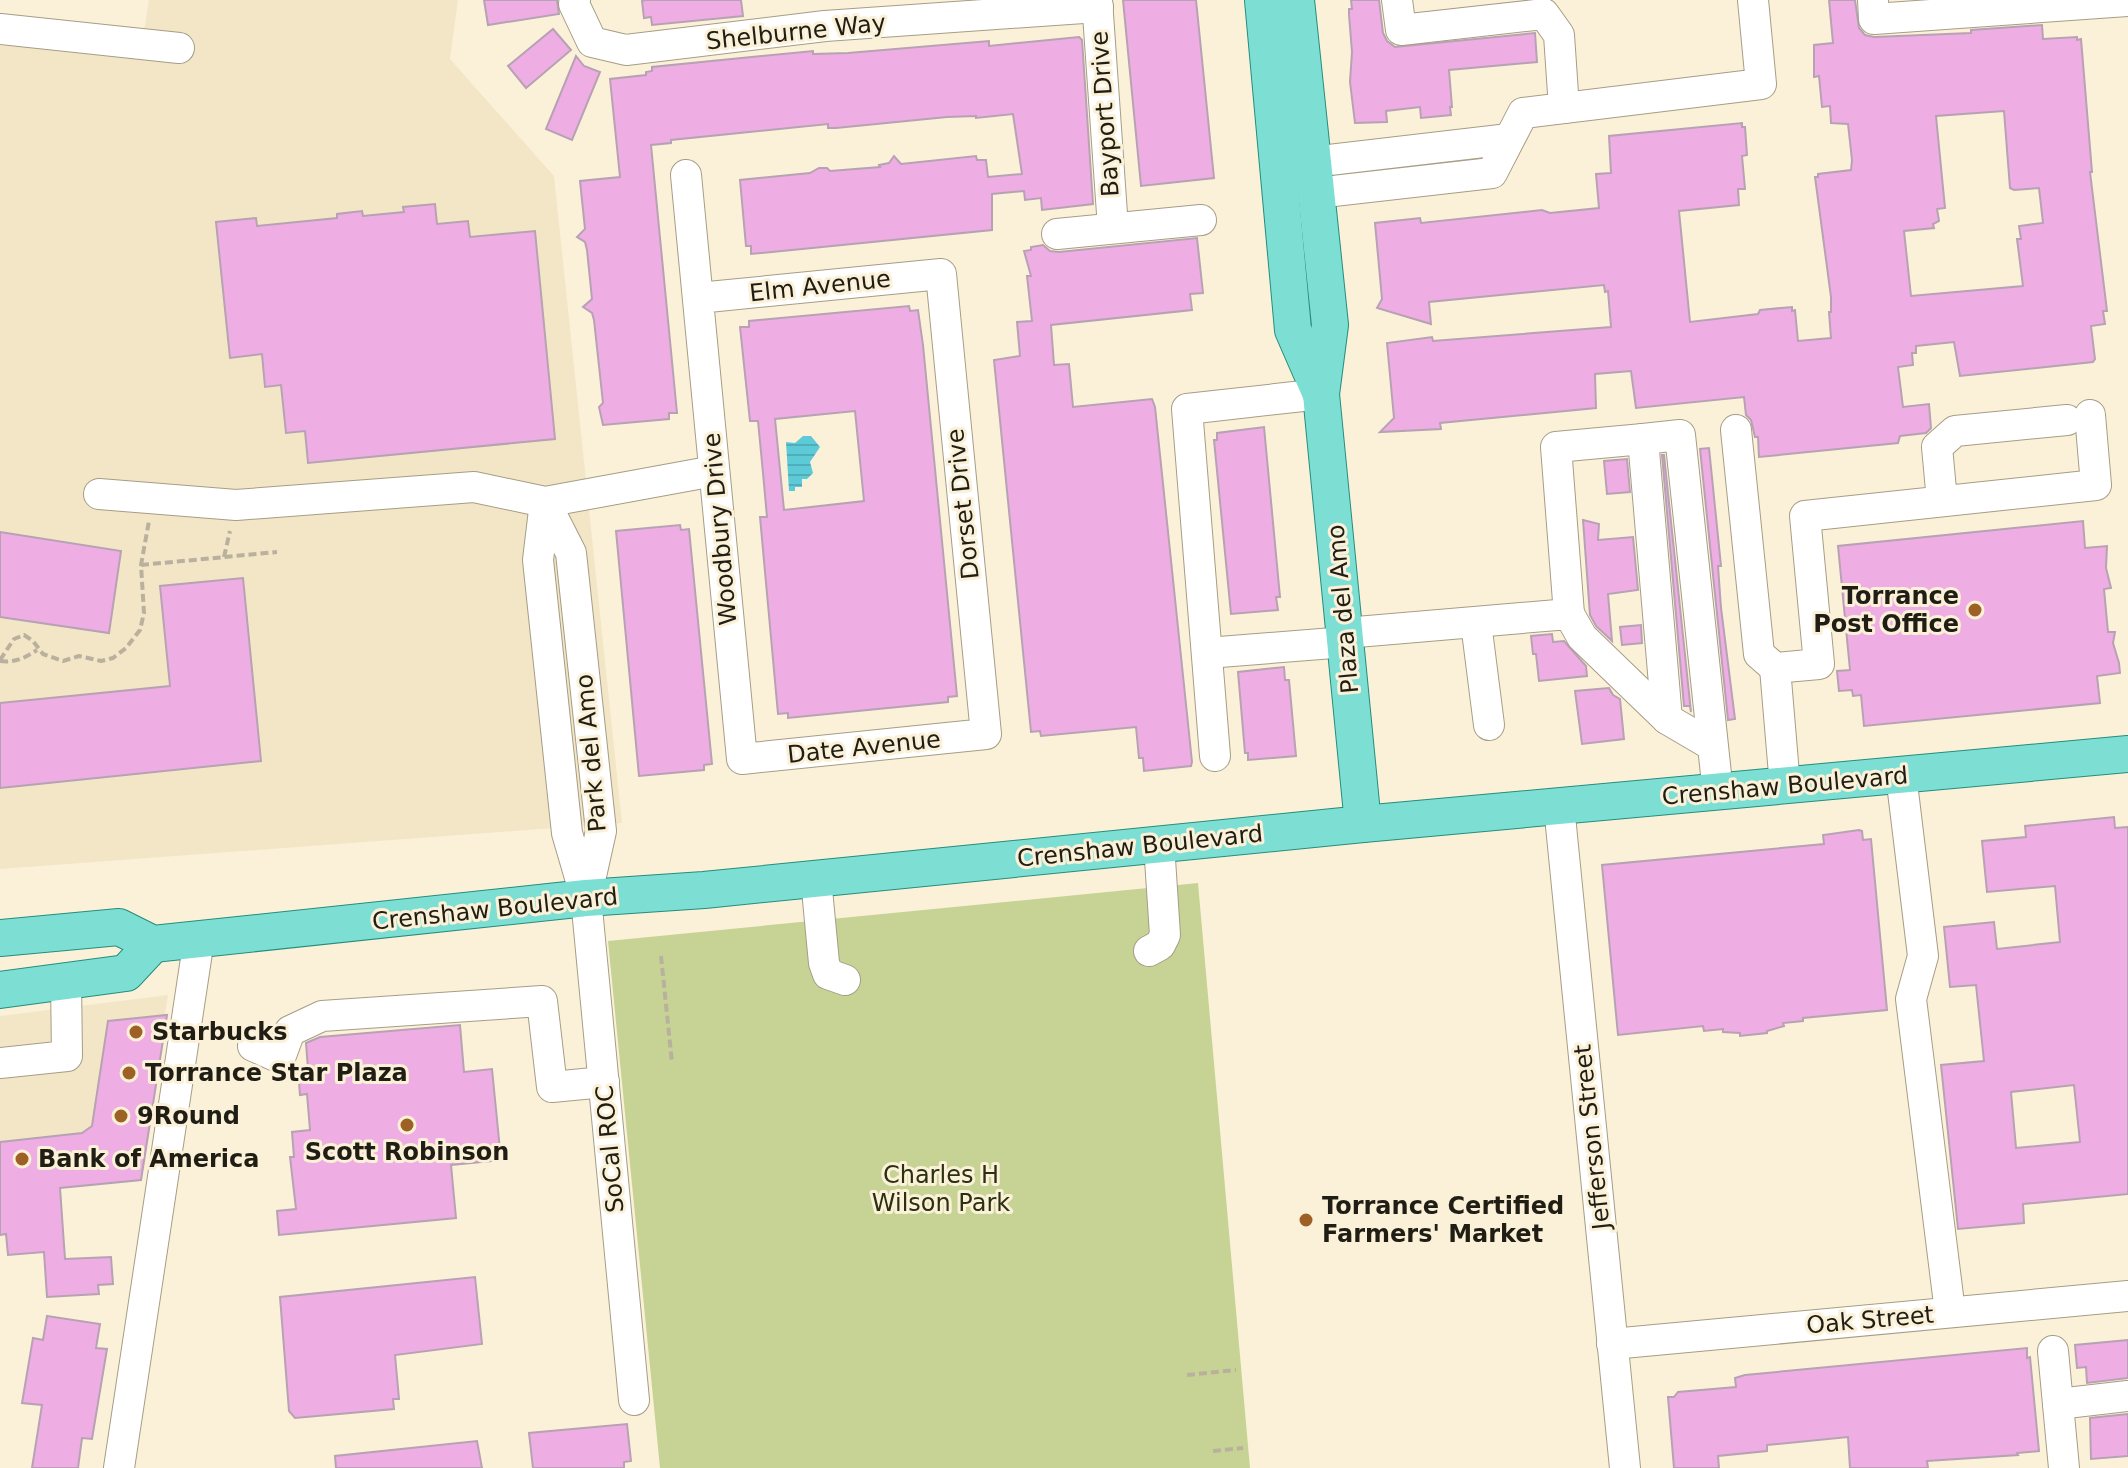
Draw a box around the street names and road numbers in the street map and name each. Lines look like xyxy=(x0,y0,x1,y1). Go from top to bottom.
street label: Shelburne Way xyxy=(705,9,887,55)
street label: Bayport Drive xyxy=(1085,30,1125,198)
street label: Elm Avenue xyxy=(748,265,892,307)
street label: Dorset Drive xyxy=(941,427,985,581)
street label: Woodbury Drive xyxy=(698,432,742,626)
street label: Plaza del Amo xyxy=(1322,523,1364,695)
street label: Park del Amo xyxy=(570,673,612,833)
street label: Date Avenue xyxy=(786,725,942,769)
street label: Crenshaw Boulevard xyxy=(1661,761,1909,811)
street label: Crenshaw Boulevard xyxy=(1016,819,1264,873)
street label: Crenshaw Boulevard xyxy=(371,882,619,936)
street label: Jefferson Street xyxy=(1568,1043,1616,1233)
street label: SoCal ROC xyxy=(590,1084,630,1214)
street label: Oak Street xyxy=(1805,1300,1935,1340)

